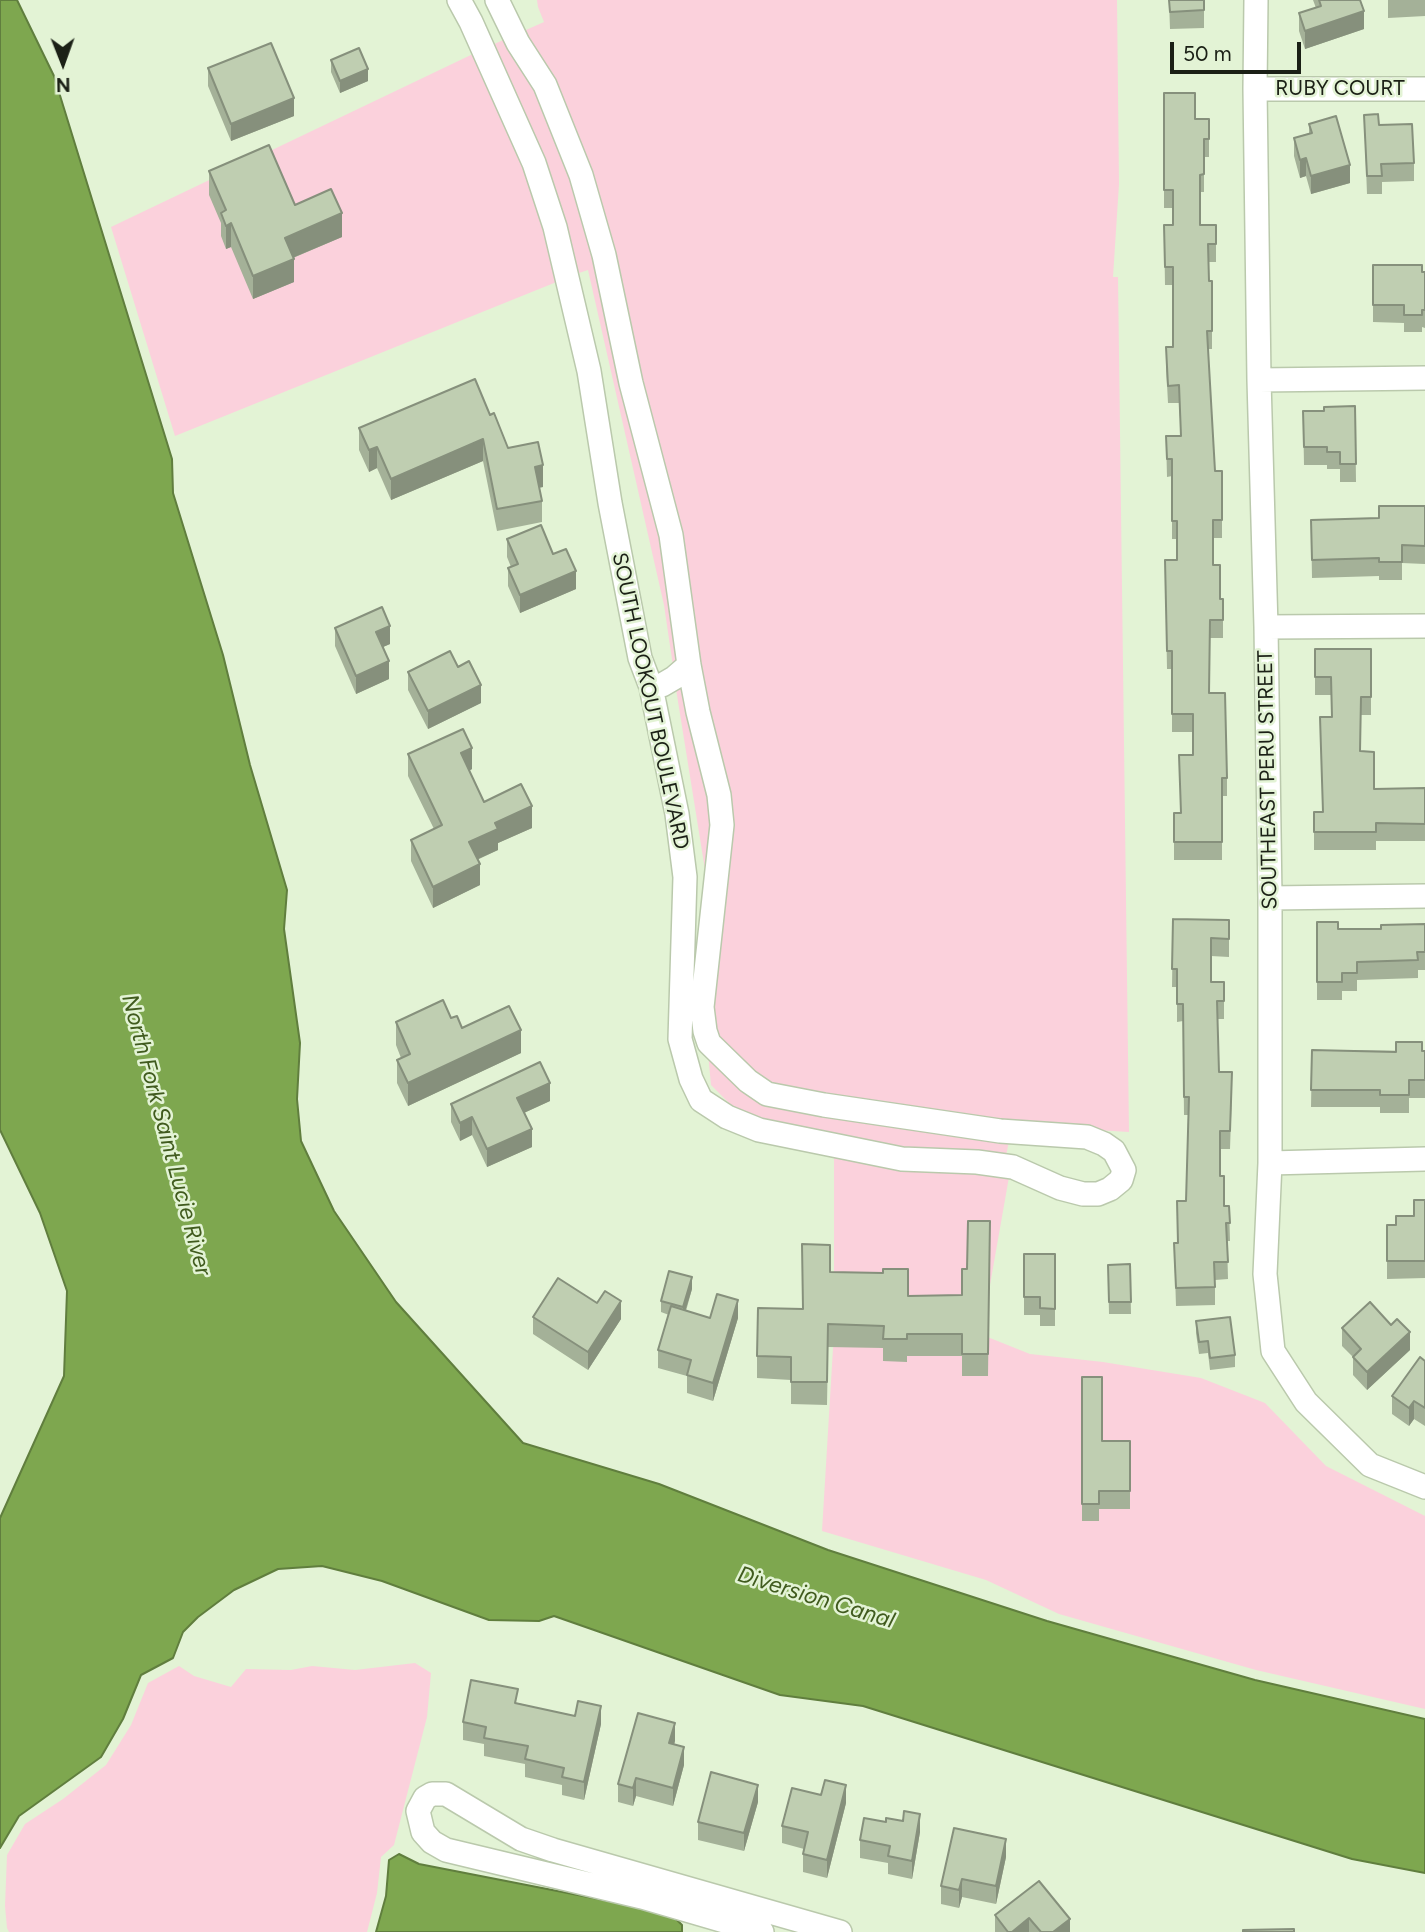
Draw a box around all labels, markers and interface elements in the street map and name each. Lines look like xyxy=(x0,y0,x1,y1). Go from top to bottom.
north arrow xyxy=(28,28,98,98)
scale bar xyxy=(1173,28,1304,72)
text: 50 m xyxy=(1183,41,1232,66)
text: N xyxy=(56,73,71,96)
street label: RUBY COURT xyxy=(1275,76,1405,102)
street label: SOUTH LOOKOUT BOULEVARD xyxy=(606,550,694,852)
street label: SOUTHEAST PERU STREET xyxy=(1253,650,1283,910)
water label: North Fork Saint Lucie River xyxy=(115,991,217,1279)
water label: Diversion Canal xyxy=(734,1561,898,1635)

